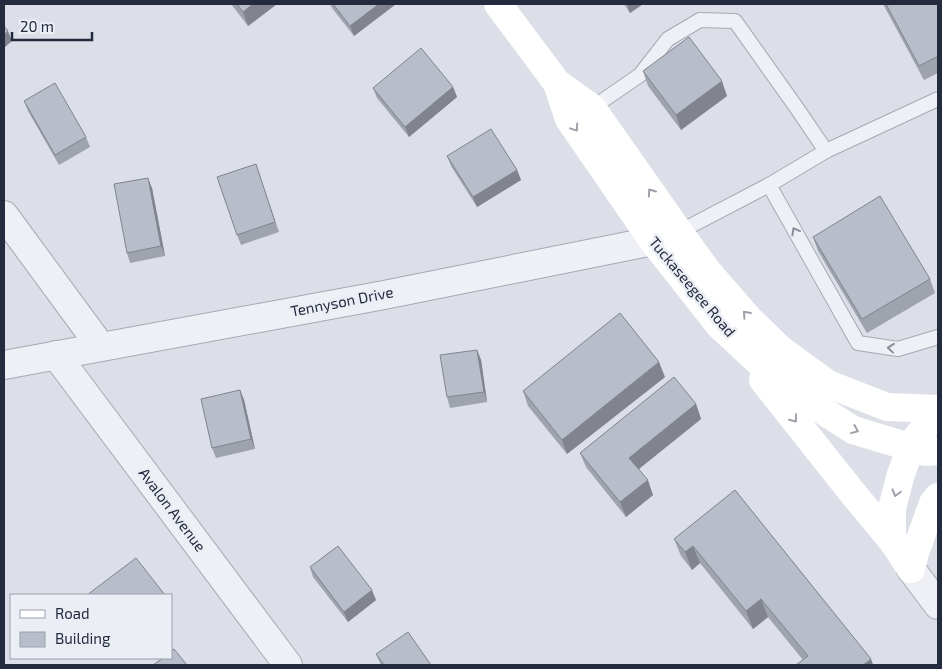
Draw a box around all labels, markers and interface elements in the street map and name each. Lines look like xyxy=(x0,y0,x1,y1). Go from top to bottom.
scale bar xyxy=(12,10,92,42)
text: 20 m xyxy=(20,17,54,35)
one-way arrow xyxy=(569,123,578,132)
one-way arrow xyxy=(648,188,657,198)
one-way arrow xyxy=(791,227,801,236)
street label: Tuckaseegee Road xyxy=(646,233,740,340)
street label: Tennyson Drive xyxy=(289,282,395,320)
one-way arrow xyxy=(743,311,752,320)
one-way arrow xyxy=(887,342,895,353)
one-way arrow xyxy=(788,413,796,422)
one-way arrow xyxy=(850,424,859,434)
street label: Avalon Avenue xyxy=(135,464,210,555)
one-way arrow xyxy=(891,489,901,497)
legend xyxy=(10,594,172,659)
text: Road xyxy=(55,604,90,622)
text: Building xyxy=(55,629,111,647)

